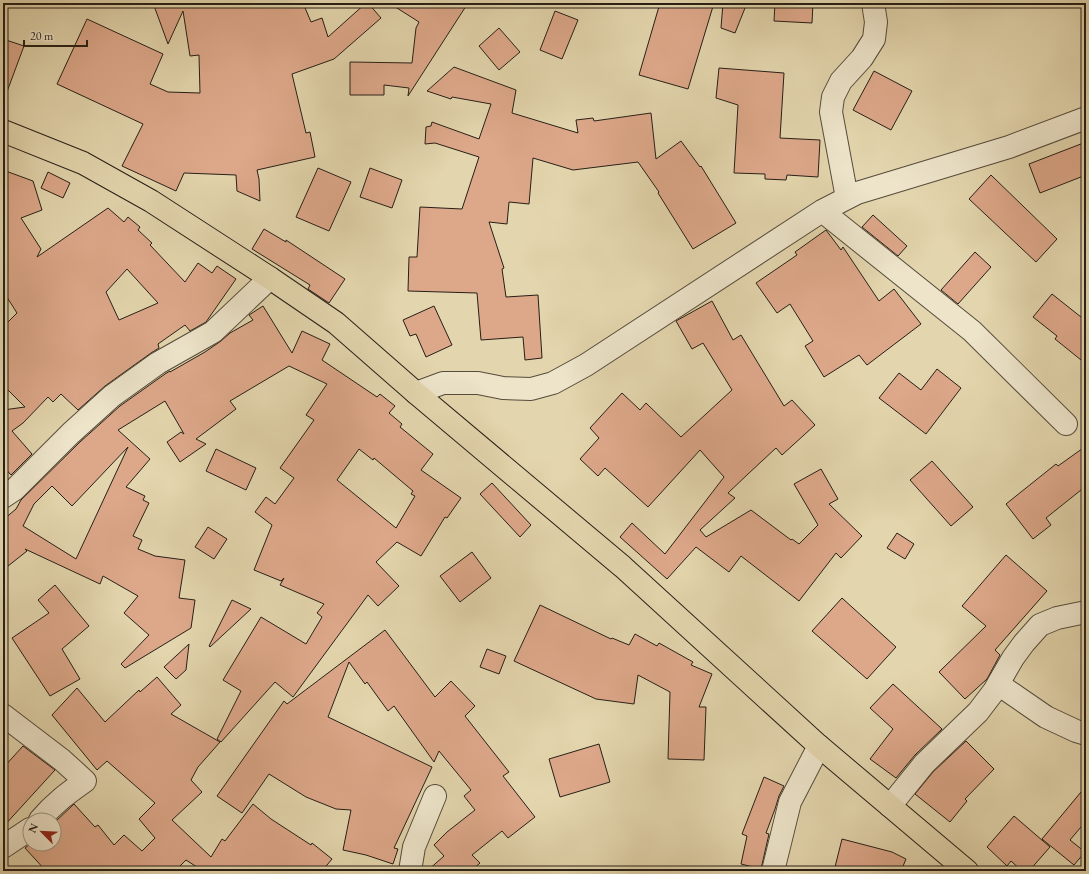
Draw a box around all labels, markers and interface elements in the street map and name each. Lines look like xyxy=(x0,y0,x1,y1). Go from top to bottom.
scale bar xyxy=(24,22,87,48)
text: 20 m xyxy=(30,28,54,44)
north arrow xyxy=(22,812,62,852)
text: N xyxy=(25,821,41,835)

